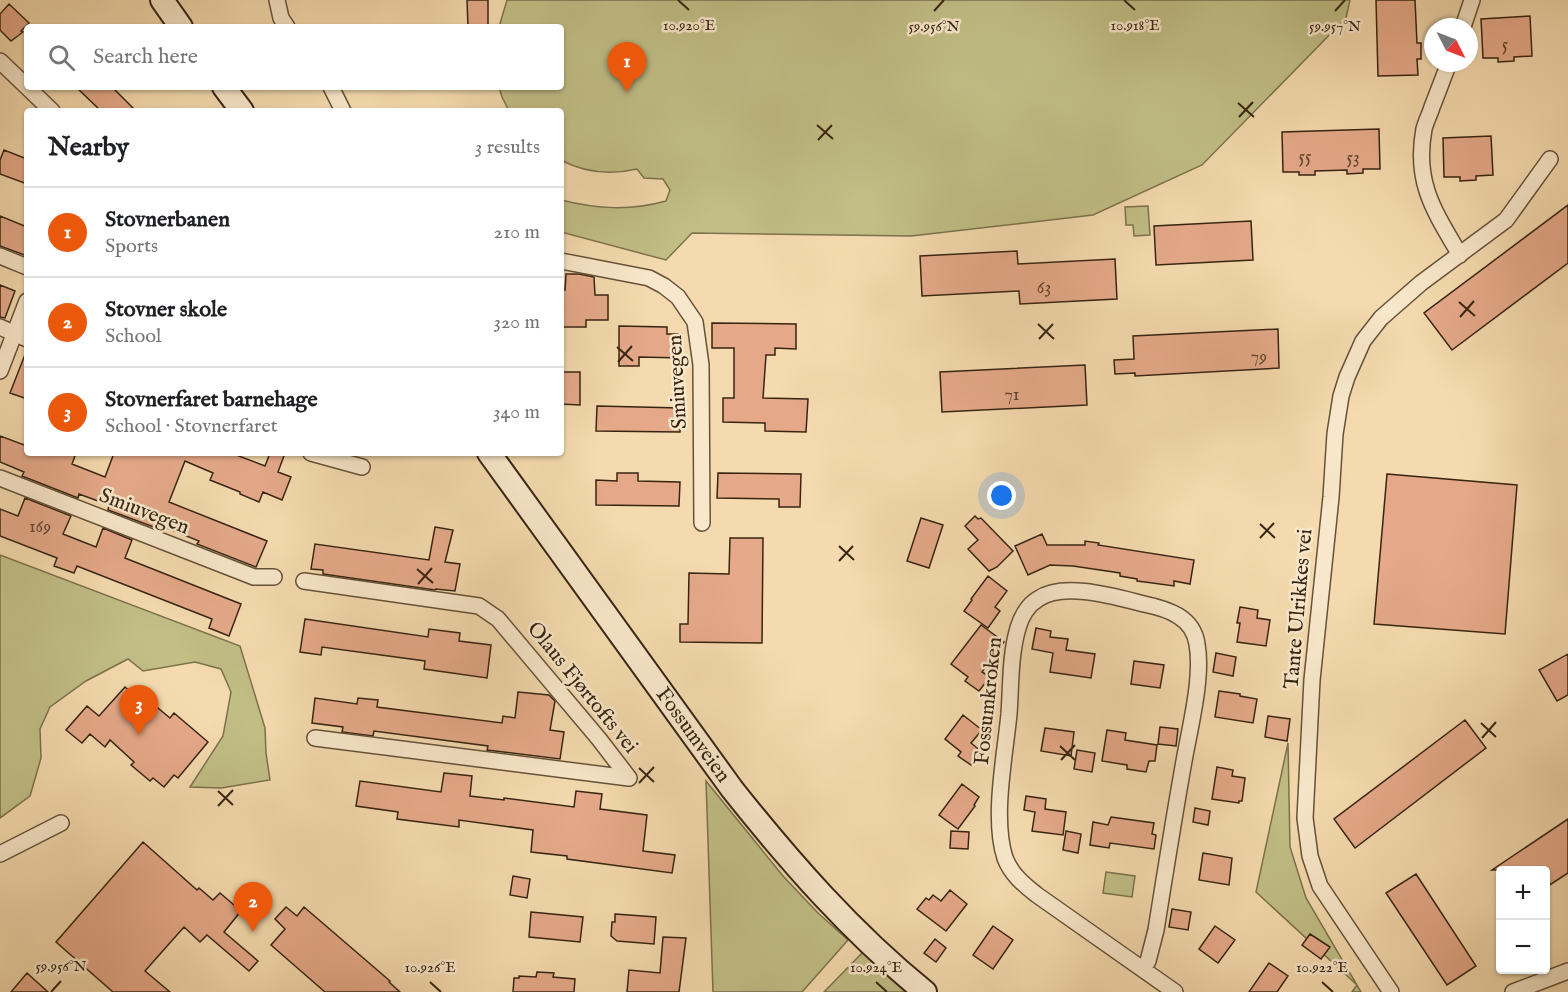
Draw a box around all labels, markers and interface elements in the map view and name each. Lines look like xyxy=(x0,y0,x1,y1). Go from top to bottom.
text: 10.920°E xyxy=(663,16,715,35)
text: 10.918°E xyxy=(1110,16,1160,35)
text: 59.956°N xyxy=(908,17,960,36)
text: 59.957°N xyxy=(1309,17,1361,36)
north arrow xyxy=(1424,18,1478,72)
search box xyxy=(24,24,564,90)
house number: 5 xyxy=(1502,34,1509,57)
icon: search xyxy=(45,41,78,74)
pin: 1 xyxy=(608,42,646,92)
text: Search here xyxy=(93,43,198,71)
text: Nearby xyxy=(48,131,129,164)
text: 3 results xyxy=(475,135,540,160)
house number: 55 xyxy=(1298,146,1312,169)
house number: 53 xyxy=(1346,147,1360,170)
text: Stovnerbanen xyxy=(105,206,230,234)
text: 1 xyxy=(64,220,71,245)
text: 210 m xyxy=(494,220,540,245)
text: Sports xyxy=(105,234,158,259)
house number: 63 xyxy=(1037,277,1051,300)
text: Stovner skole xyxy=(105,296,227,324)
text: 2 xyxy=(63,310,72,335)
text: 320 m xyxy=(494,310,540,335)
text: School xyxy=(105,324,161,349)
street label: Smiuvegen xyxy=(662,334,694,430)
house number: 79 xyxy=(1251,346,1267,369)
house number: 71 xyxy=(1004,384,1020,407)
text: Stovnerfaret barnehage xyxy=(105,386,318,414)
text: 3 xyxy=(64,400,71,425)
text: 340 m xyxy=(493,400,540,425)
text: School · Stovnerfaret xyxy=(105,414,278,439)
your location xyxy=(987,481,1016,510)
street label: Smiuvegen xyxy=(95,482,193,542)
house number: 169 xyxy=(29,516,51,539)
street label: Tante Ulrikkes vei xyxy=(1279,528,1319,690)
street label: Olaus Fjørtofts vei xyxy=(521,617,643,759)
street label: Fossumkroken xyxy=(969,636,1009,766)
street label: Fossumveien xyxy=(649,682,737,788)
pin: 3 xyxy=(120,686,158,735)
map controls xyxy=(1496,866,1550,974)
button: + xyxy=(1496,866,1550,920)
pin: 2 xyxy=(234,882,272,932)
button: − xyxy=(1496,920,1550,974)
text: 59.956°N xyxy=(35,957,87,976)
text: 10.926°E xyxy=(404,958,456,977)
text: 10.924°E xyxy=(850,958,902,977)
text: 10.922°E xyxy=(1296,958,1348,977)

